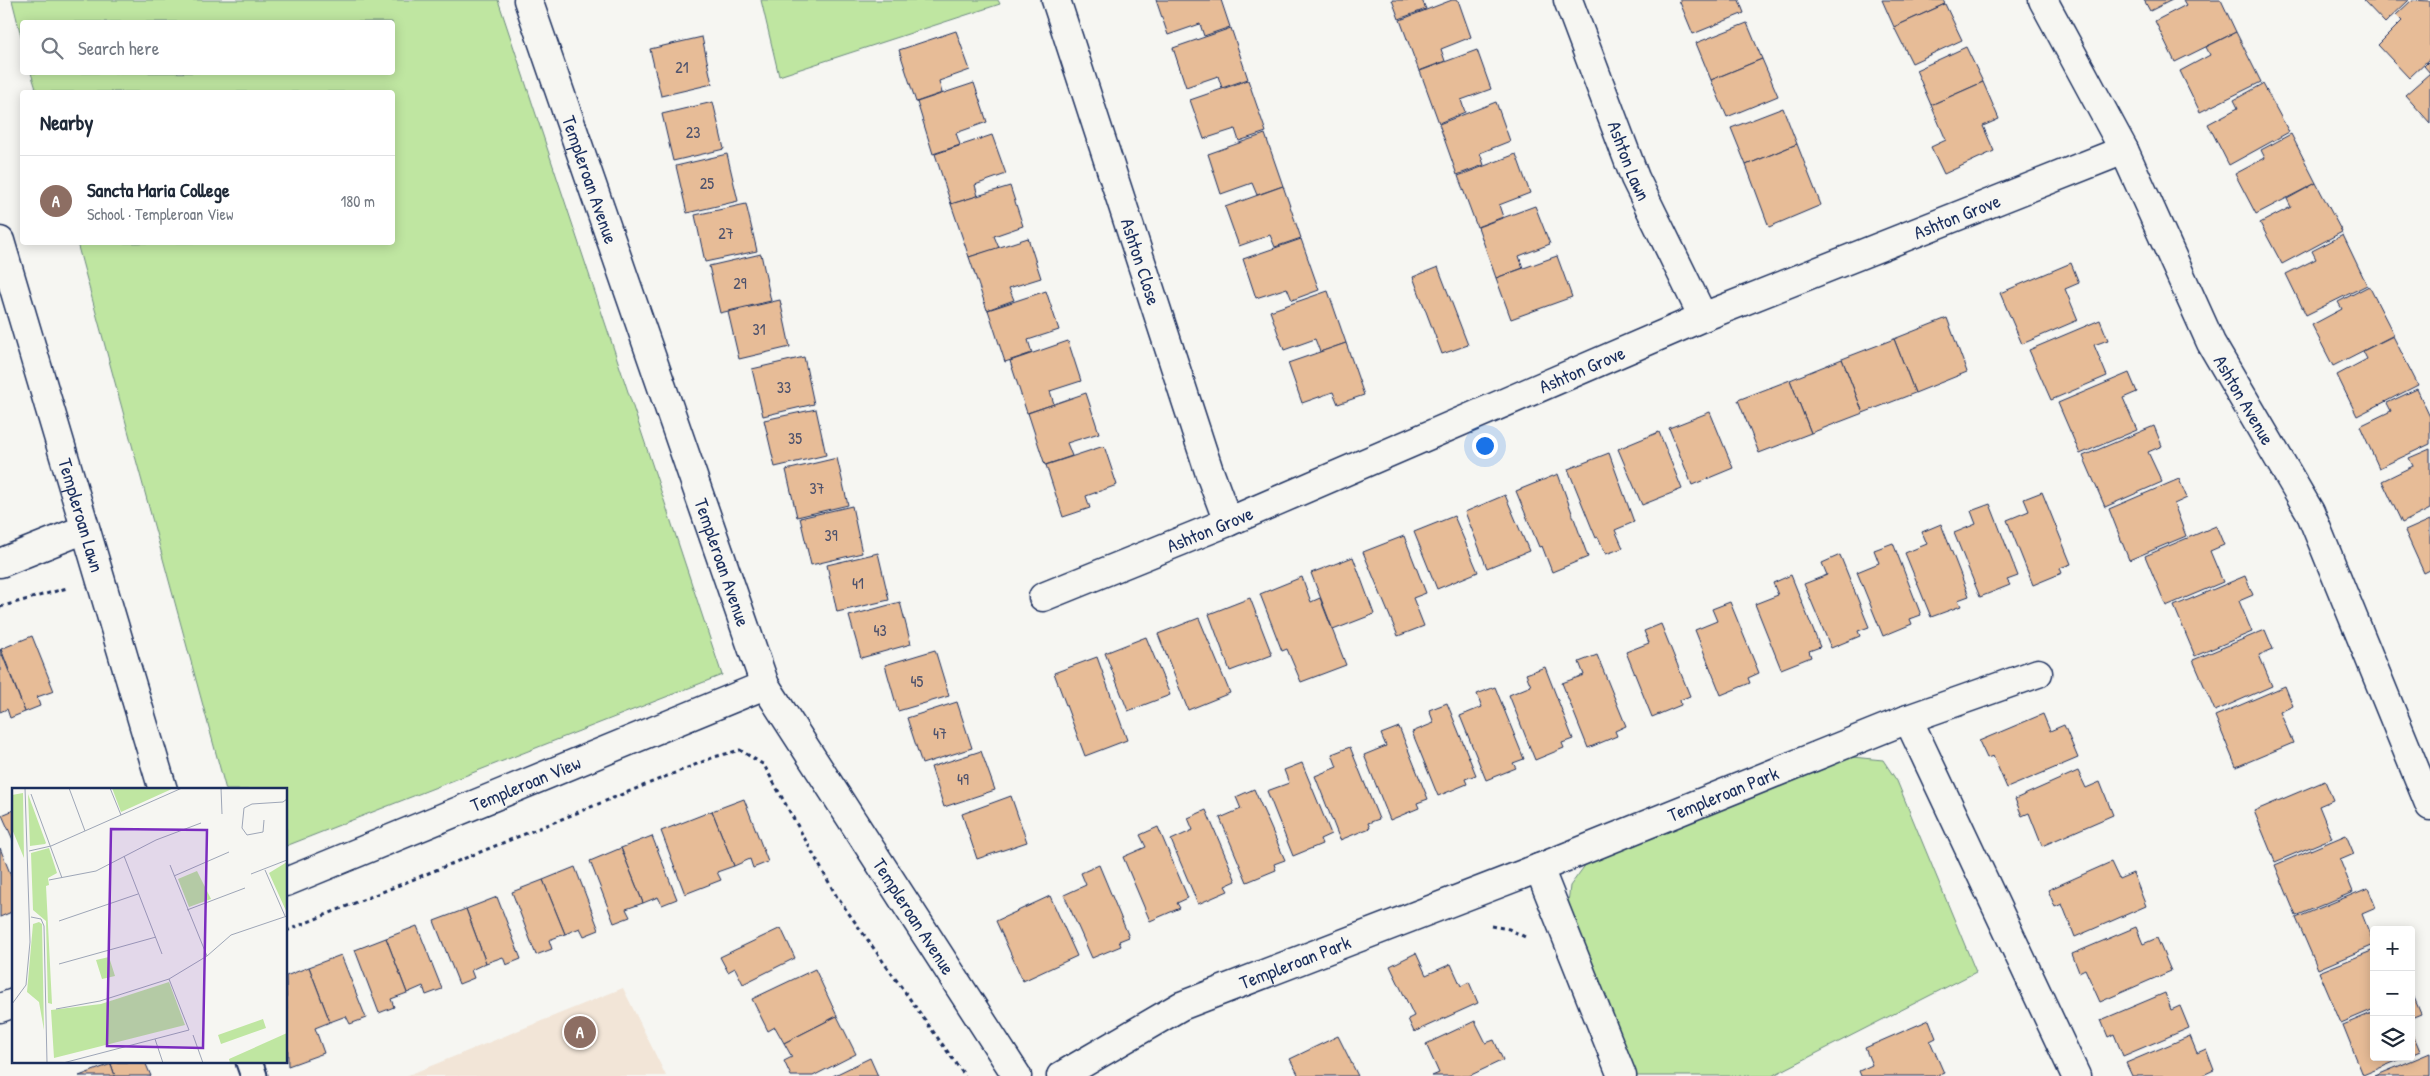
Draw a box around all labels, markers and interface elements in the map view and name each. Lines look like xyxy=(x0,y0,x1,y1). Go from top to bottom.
search box xyxy=(20,20,395,75)
icon: search xyxy=(38,34,66,62)
text: Search here xyxy=(78,35,159,61)
house number: 21 xyxy=(675,56,689,78)
text: Nearby xyxy=(40,108,93,137)
street label: Templeroan Avenue xyxy=(556,112,624,247)
street label: Ashton Lawn xyxy=(1602,117,1657,205)
house number: 23 xyxy=(686,121,700,143)
house number: 25 xyxy=(700,172,714,194)
text: Sancta Maria College xyxy=(87,177,229,203)
street label: Ashton Grove xyxy=(1910,187,2004,245)
text: A xyxy=(52,190,60,212)
text: 180 m xyxy=(341,190,375,212)
text: School · Templeroan View xyxy=(87,203,233,225)
street label: Ashton Close xyxy=(1115,215,1167,309)
house number: 27 xyxy=(718,222,734,244)
house number: 29 xyxy=(733,272,747,294)
house number: 31 xyxy=(753,318,766,340)
street label: Ashton Grove xyxy=(1535,339,1629,399)
street label: Ashton Avenue xyxy=(2208,350,2281,450)
house number: 33 xyxy=(777,376,791,398)
house number: 35 xyxy=(788,427,802,449)
your location xyxy=(1472,433,1498,459)
street label: Templeroan Lawn xyxy=(52,455,111,575)
house number: 37 xyxy=(809,477,825,499)
street label: Templeroan Avenue xyxy=(688,495,757,630)
street label: Ashton Grove xyxy=(1163,500,1257,559)
house number: 39 xyxy=(824,524,838,546)
house number: 41 xyxy=(852,572,864,594)
house number: 43 xyxy=(873,619,887,641)
house number: 45 xyxy=(911,670,924,692)
house number: 47 xyxy=(933,722,947,744)
street label: Templeroan View xyxy=(467,749,585,818)
street label: Templeroan Park xyxy=(1664,760,1782,828)
house number: 49 xyxy=(957,768,969,790)
inset map xyxy=(12,788,288,1064)
street label: Templeroan Avenue xyxy=(867,853,961,980)
map controls xyxy=(2370,926,2415,1061)
button: + xyxy=(2370,926,2415,971)
street label: Templeroan Park xyxy=(1235,929,1354,995)
button: − xyxy=(2370,971,2415,1016)
pin: A xyxy=(564,1013,596,1051)
button: layers xyxy=(2370,1016,2415,1061)

